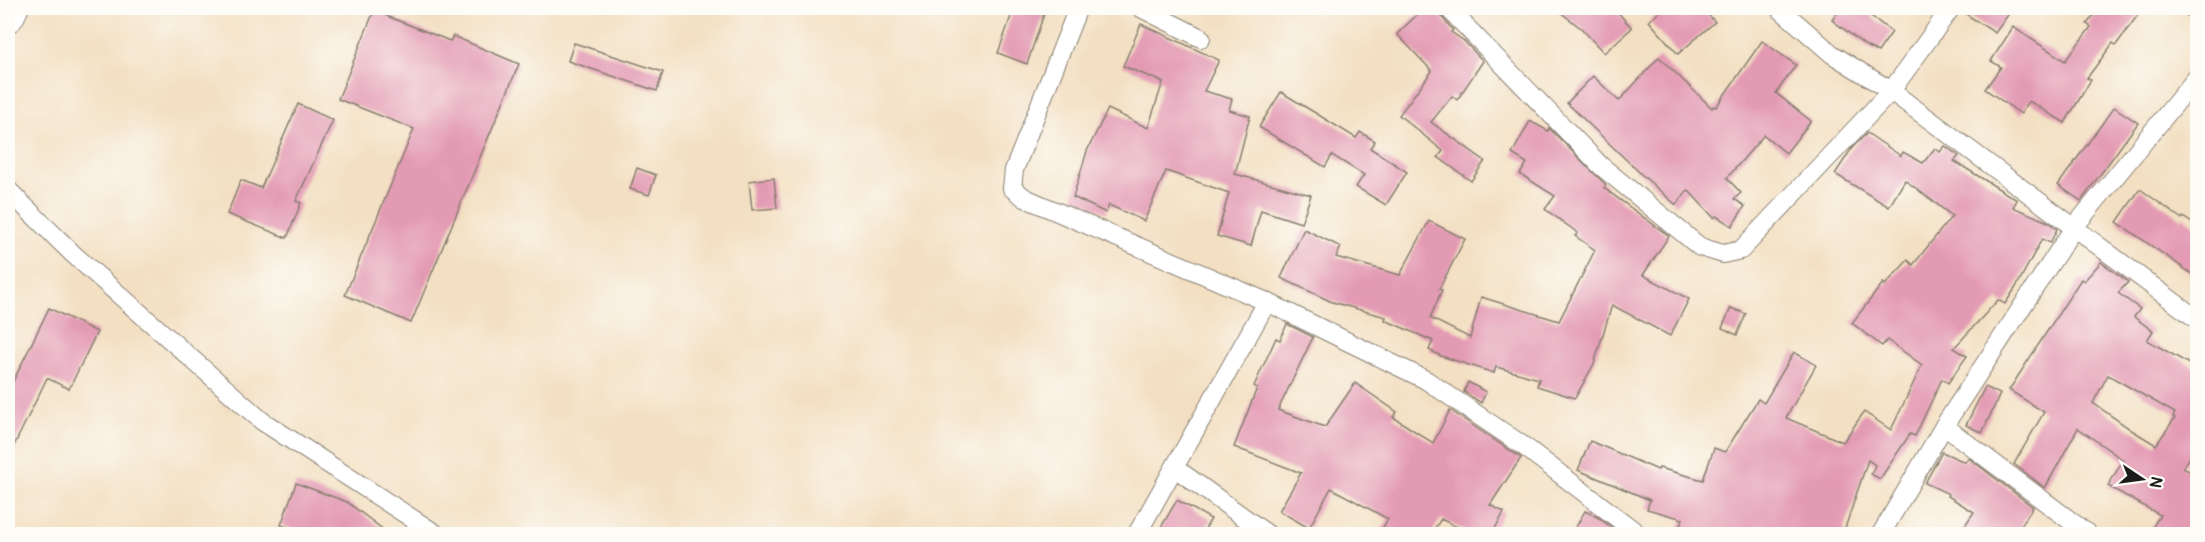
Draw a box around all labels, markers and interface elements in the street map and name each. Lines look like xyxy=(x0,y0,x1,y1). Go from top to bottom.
north arrow xyxy=(2112,449,2172,509)
text: N xyxy=(2145,475,2167,490)

